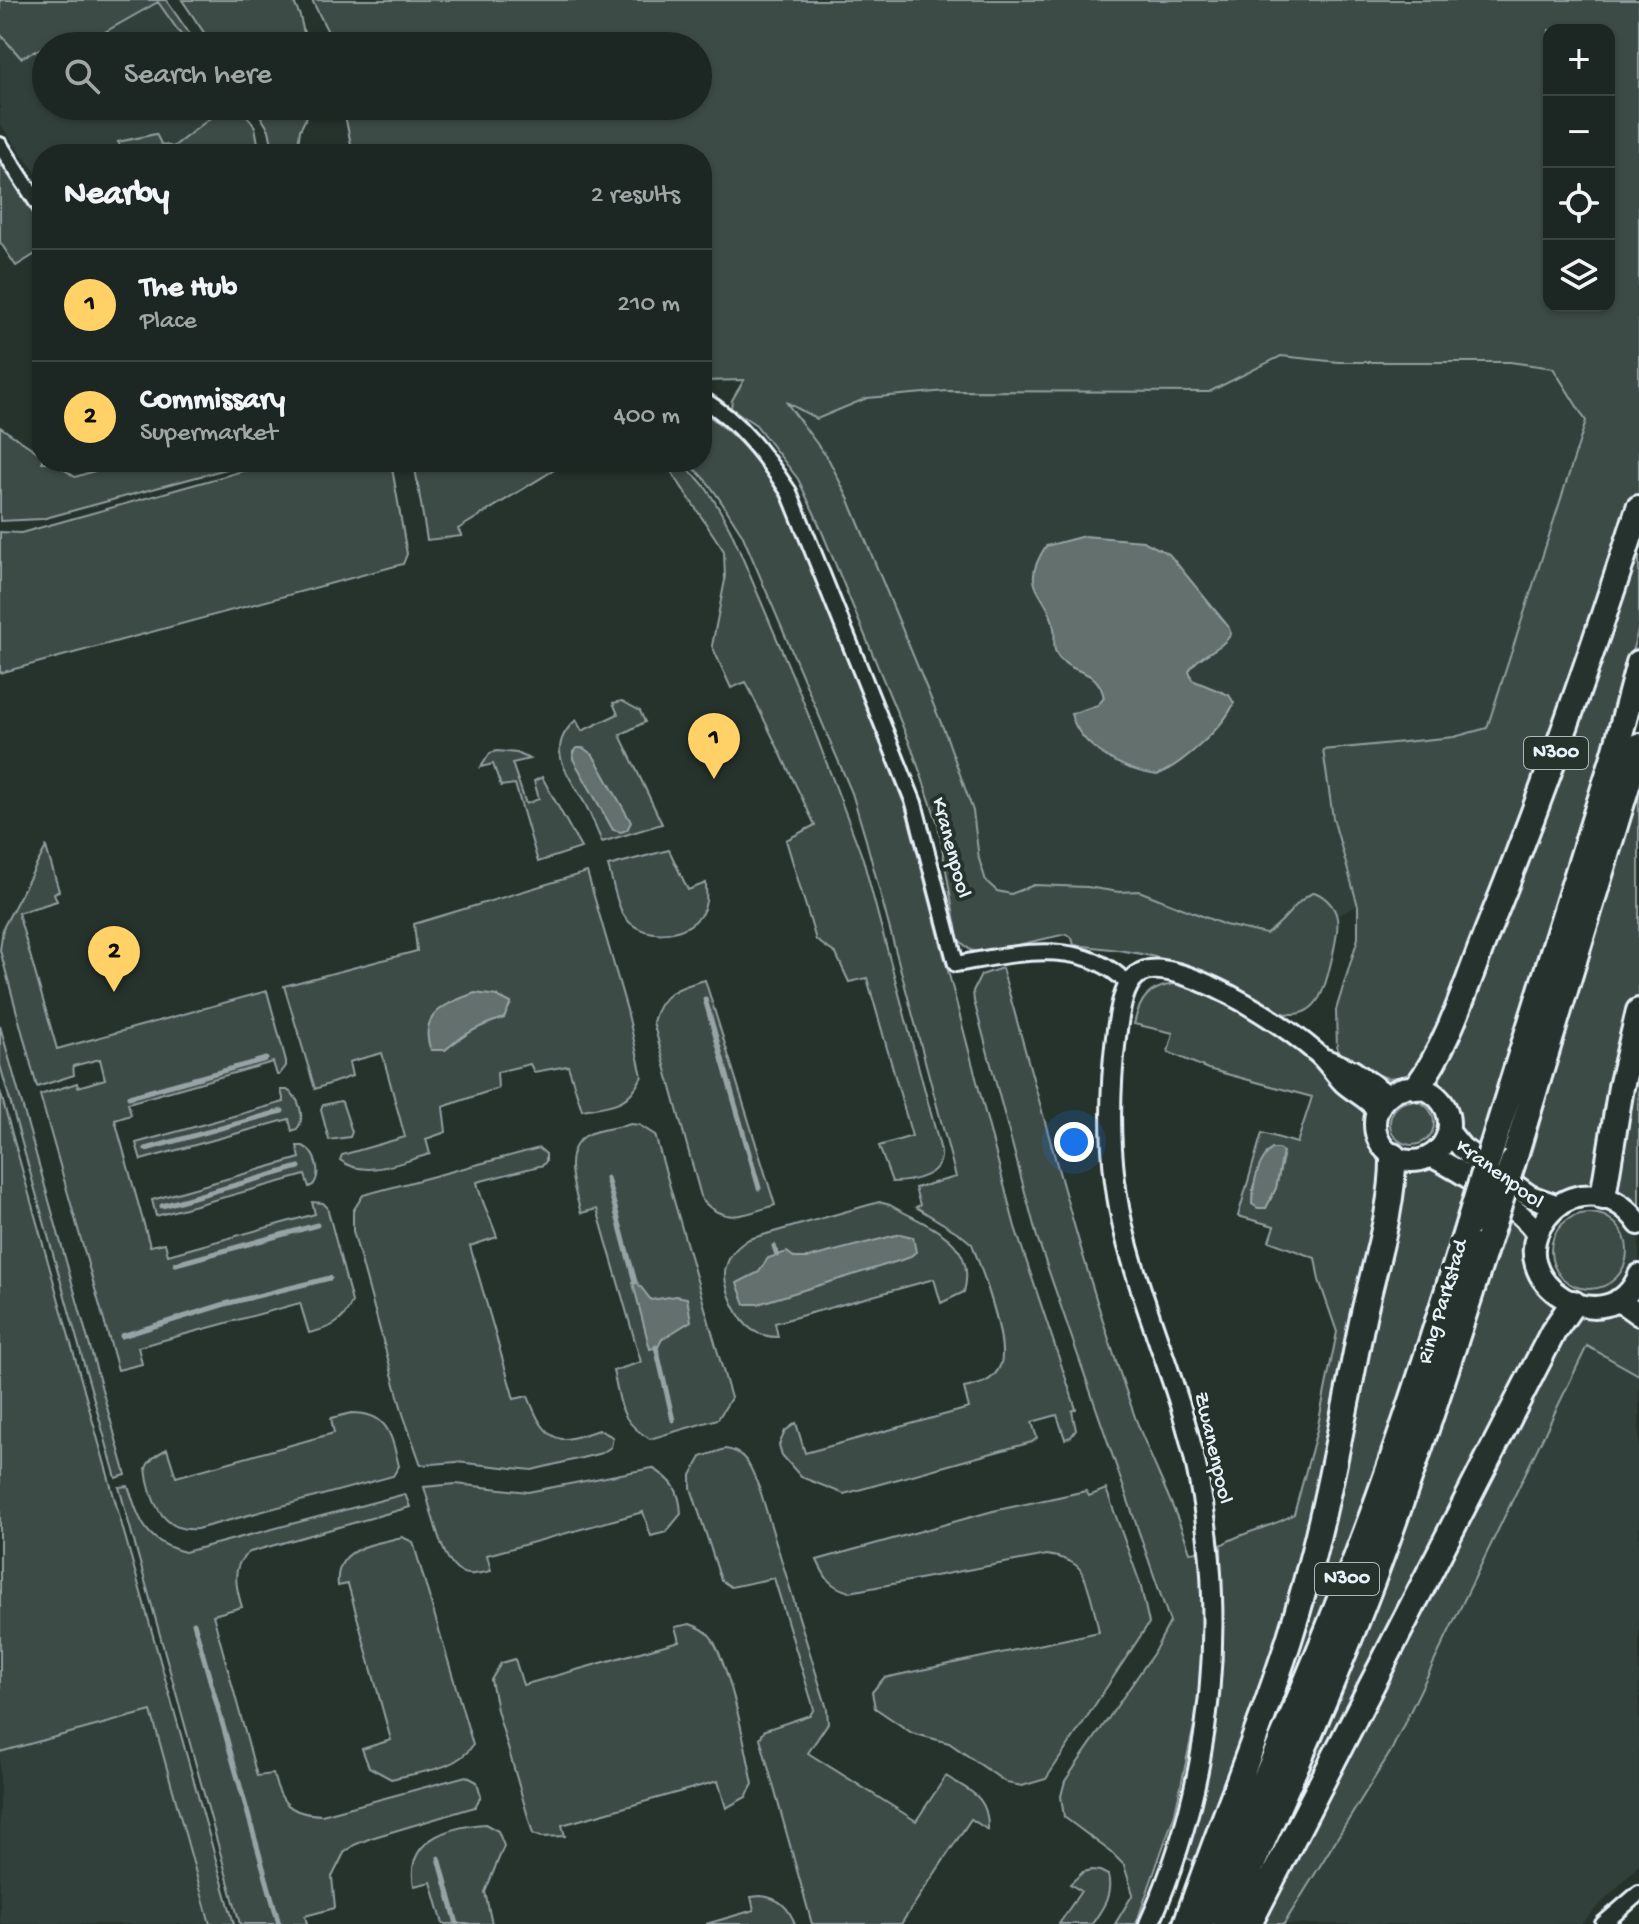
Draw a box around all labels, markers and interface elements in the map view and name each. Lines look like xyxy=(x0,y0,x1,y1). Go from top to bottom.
map controls xyxy=(1543,24,1615,312)
button: + xyxy=(1543,24,1615,96)
search box xyxy=(32,32,712,120)
icon: search xyxy=(60,54,104,98)
text: Search here xyxy=(124,59,272,94)
button: − xyxy=(1543,96,1615,168)
button: locate xyxy=(1543,168,1615,240)
text: Nearby xyxy=(64,176,169,216)
text: 2 results xyxy=(591,181,680,212)
button: layers xyxy=(1543,240,1615,312)
text: The Hub xyxy=(140,272,237,307)
text: 1 xyxy=(85,290,95,321)
text: 210 m xyxy=(617,290,680,321)
text: Place xyxy=(140,307,197,338)
text: Commissary xyxy=(140,384,285,419)
text: 2 xyxy=(84,402,96,433)
text: 400 m xyxy=(614,402,680,433)
text: Supermarket xyxy=(140,419,277,450)
pin: 1 xyxy=(688,713,740,779)
road number: N300 xyxy=(1524,737,1588,769)
street label: Kranenpool xyxy=(924,795,976,901)
pin: 2 xyxy=(88,926,140,992)
your location xyxy=(1054,1122,1094,1162)
street label: Kranenpool xyxy=(1450,1134,1548,1216)
street label: Ring Parkstad xyxy=(1413,1235,1476,1367)
street label: Zwanenpool xyxy=(1186,1389,1238,1507)
road number: N300 xyxy=(1315,1563,1379,1595)

